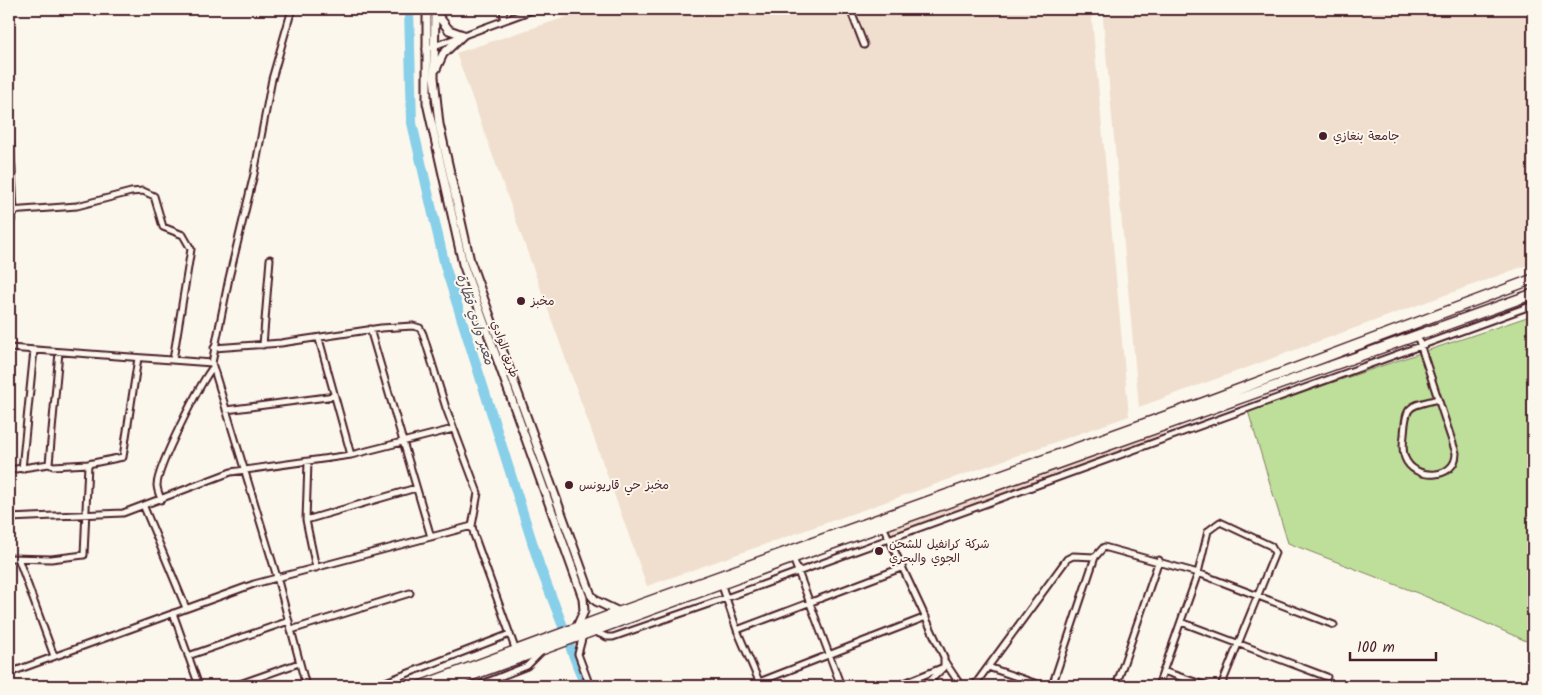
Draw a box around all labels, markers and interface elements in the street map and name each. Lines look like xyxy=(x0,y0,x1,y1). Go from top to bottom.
place label: جامعة بنغازي xyxy=(1333,127,1399,146)
marker: جامعة بنغازي xyxy=(1317,130,1329,142)
water label: معبر وادي قطّارة xyxy=(450,271,500,368)
place label: مخبز xyxy=(530,292,554,311)
marker: مخبز xyxy=(515,295,527,307)
street label: طريق الوادي xyxy=(485,318,524,381)
place label: مخبز حي قاريونس xyxy=(579,476,669,496)
marker: مخبز حي قاريونس xyxy=(563,479,575,491)
place label: شركة كرانفيل للشحن الجوي والبحري xyxy=(889,535,989,568)
marker: شركة كرانفيل للشحن الجوي والبحري xyxy=(873,545,885,557)
scale bar xyxy=(1350,630,1436,662)
text: 100 m xyxy=(1357,636,1395,660)

